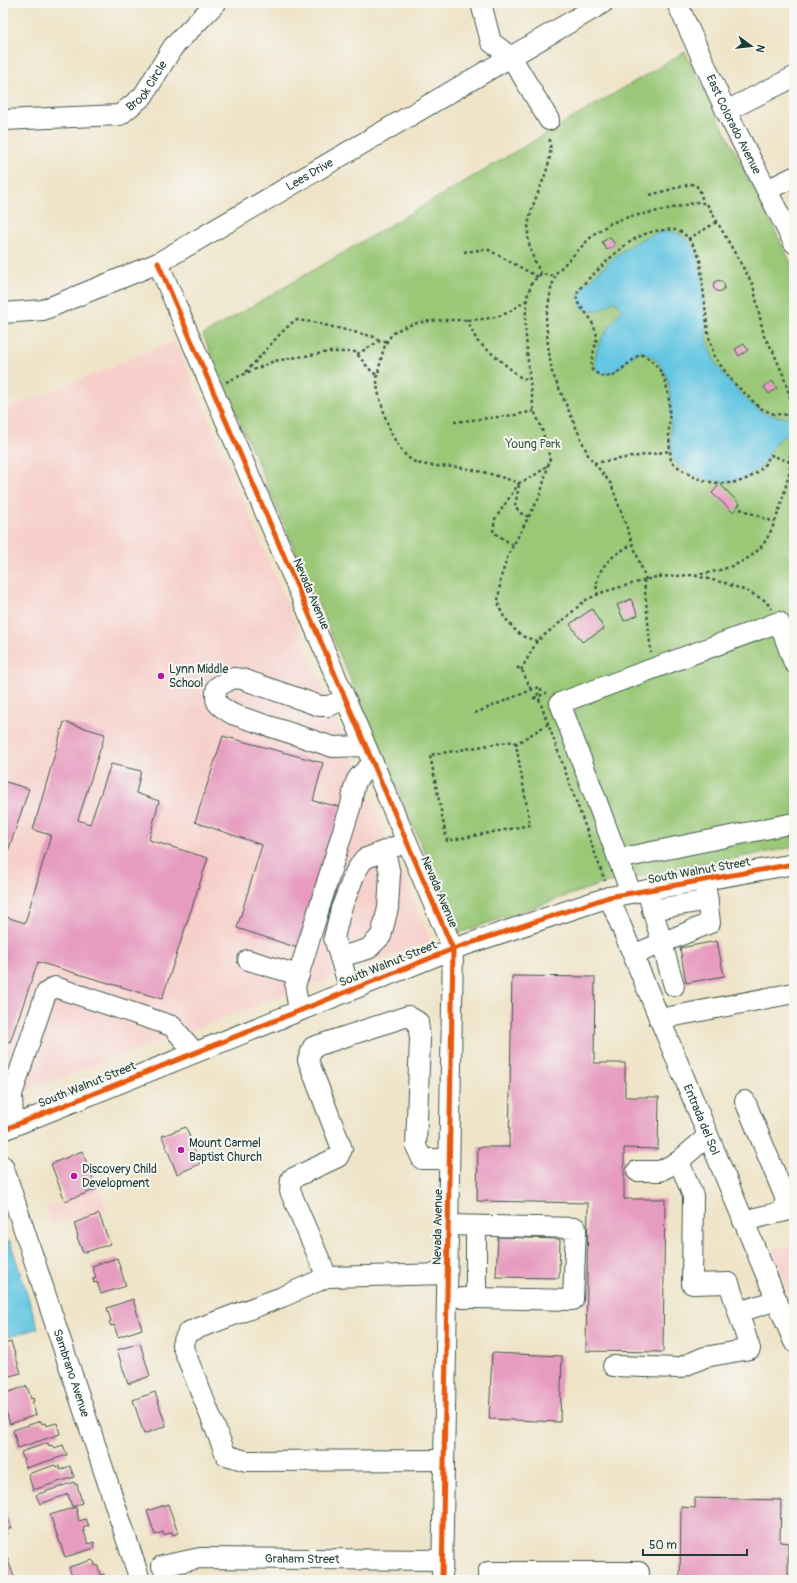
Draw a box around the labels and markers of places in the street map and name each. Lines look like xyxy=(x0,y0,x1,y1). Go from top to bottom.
place label: Lynn Middle School xyxy=(169,662,228,691)
marker: Lynn Middle School xyxy=(156,671,166,681)
place label: Mount Carmel Baptist Church xyxy=(189,1136,262,1165)
marker: Mount Carmel Baptist Church xyxy=(176,1145,186,1155)
place label: Discovery Child Development xyxy=(82,1162,157,1191)
marker: Discovery Child Development xyxy=(69,1171,79,1181)

